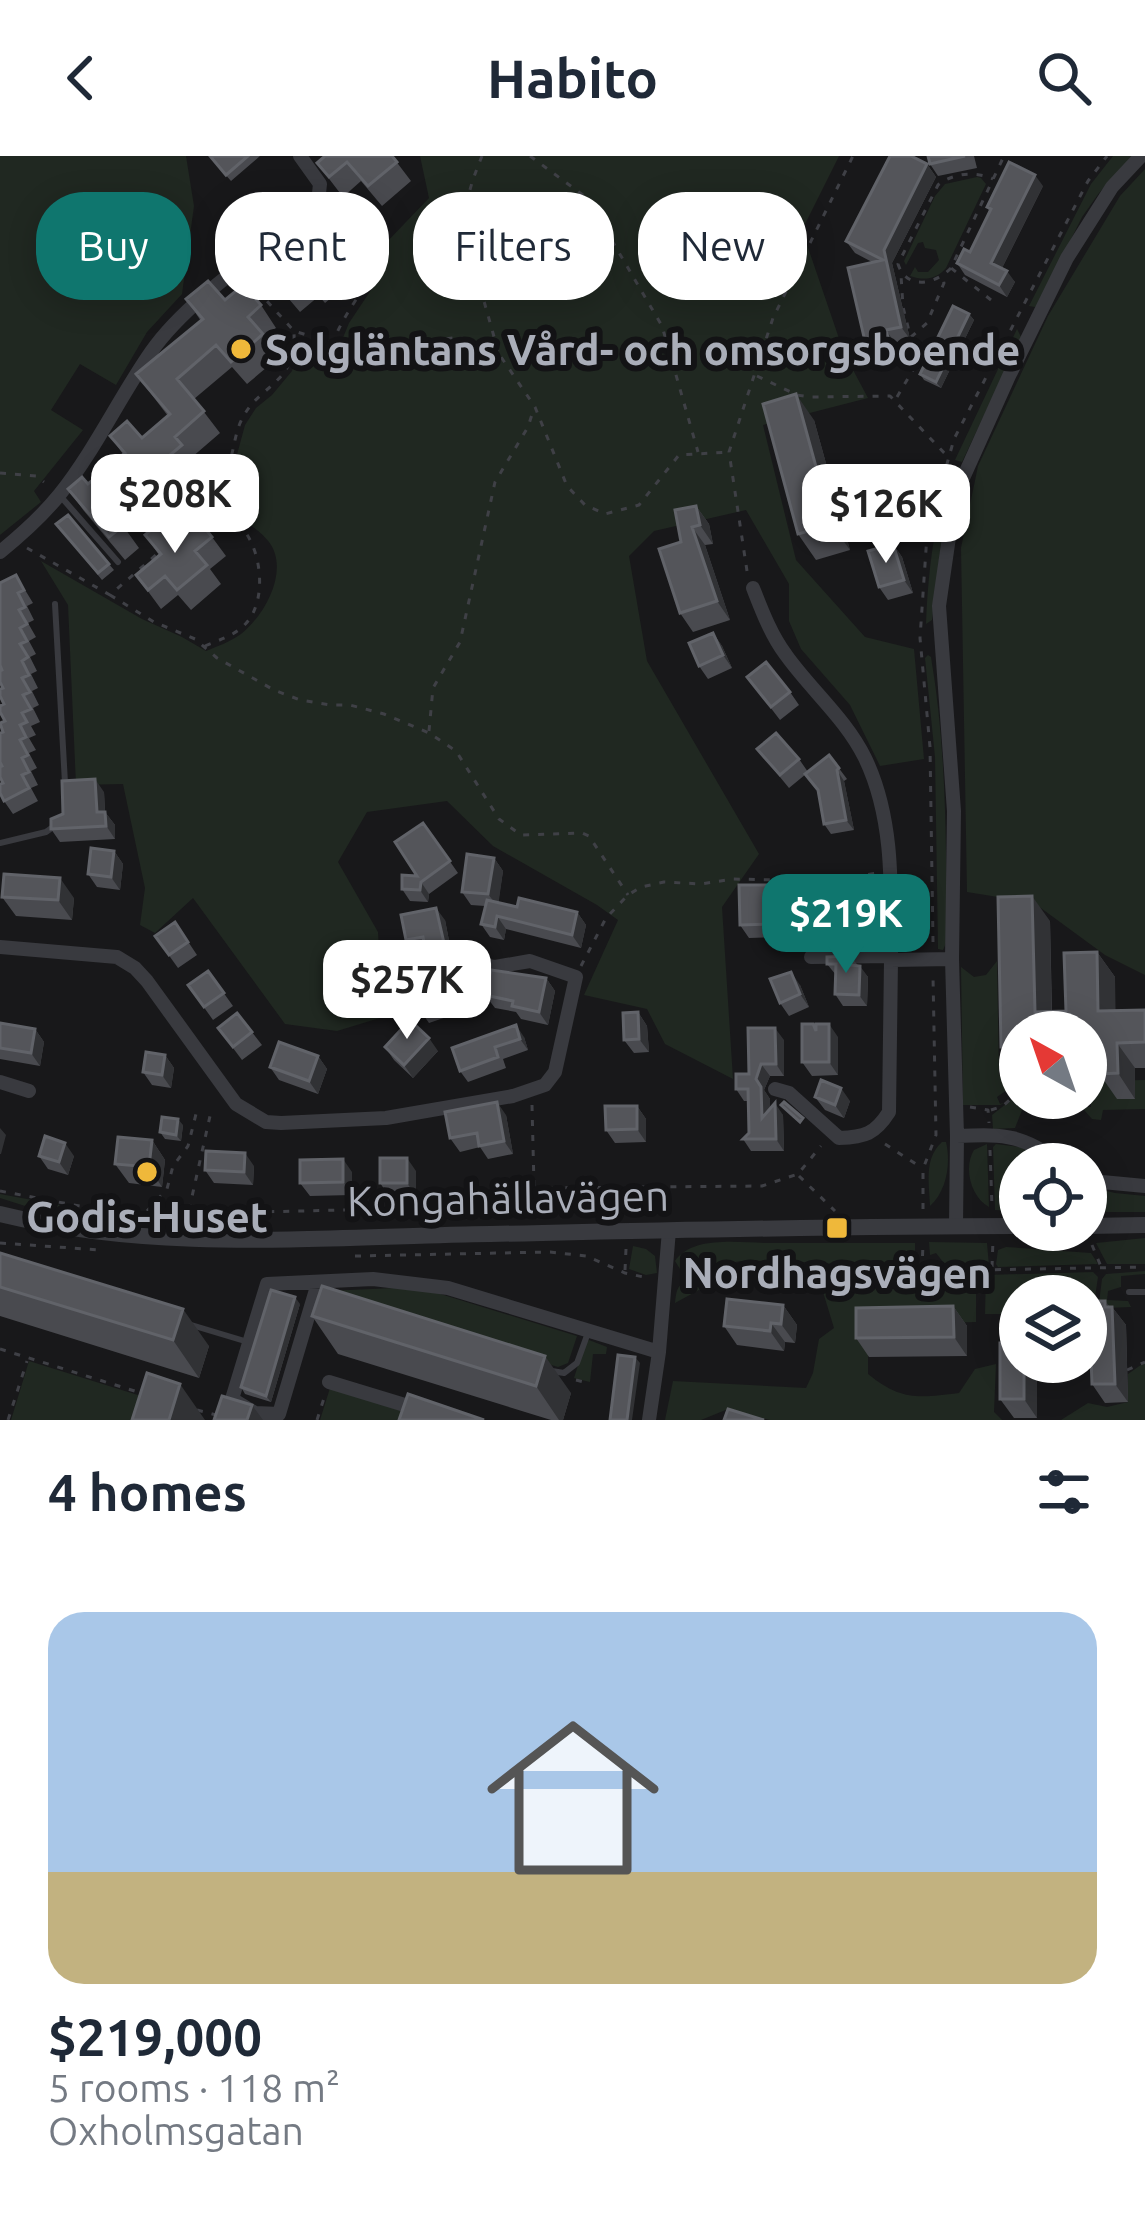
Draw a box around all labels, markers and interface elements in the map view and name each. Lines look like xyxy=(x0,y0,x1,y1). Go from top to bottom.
icon: back xyxy=(48,45,114,111)
icon: search xyxy=(1031,45,1097,111)
text: Habito xyxy=(487,48,658,108)
chip: Buy xyxy=(36,192,191,300)
chip: Rent xyxy=(215,192,389,300)
chip: Filters xyxy=(413,192,614,300)
chip: New xyxy=(638,192,807,300)
place label: Solgläntans Vård- och omsorgsboende xyxy=(265,326,1020,373)
marker: Solgläntans Vård- och omsorgsboende xyxy=(228,336,254,362)
pin: $208K xyxy=(91,454,259,556)
pin: $126K xyxy=(802,464,970,566)
text: $208K xyxy=(118,471,232,514)
text: $126K xyxy=(829,481,943,524)
pin: $219K xyxy=(762,874,930,976)
text: $219K xyxy=(789,891,903,934)
pin: $257K xyxy=(323,940,491,1042)
text: $257K xyxy=(350,957,464,1000)
north arrow xyxy=(999,1011,1107,1119)
map controls xyxy=(999,1011,1107,1383)
button: locate xyxy=(999,1143,1107,1251)
marker: Godis-Huset xyxy=(134,1159,160,1185)
street label: Kongahällavägen xyxy=(347,1172,669,1224)
place label: Godis-Huset xyxy=(26,1193,268,1240)
marker: Nordhagsvägen xyxy=(824,1215,850,1241)
place label: Nordhagsvägen xyxy=(682,1249,992,1296)
button: layers xyxy=(999,1275,1107,1383)
icon: filters xyxy=(1031,1459,1097,1525)
text: 4 homes xyxy=(48,1463,247,1521)
icon: home xyxy=(465,1690,681,1906)
text: $219,000 xyxy=(48,2008,262,2066)
text: 5 rooms · 118 m² xyxy=(48,2066,340,2109)
text: Oxholmsgatan xyxy=(48,2109,304,2152)

